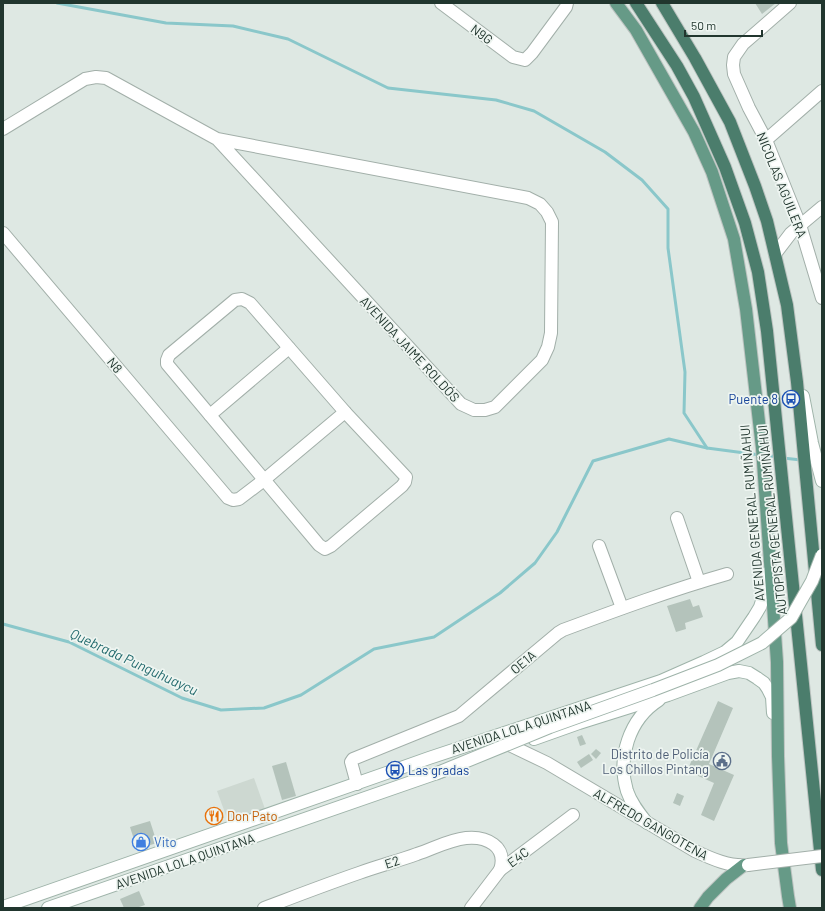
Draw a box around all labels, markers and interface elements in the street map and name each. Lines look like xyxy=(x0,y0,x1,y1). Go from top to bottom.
scale bar xyxy=(685,12,762,38)
text: 50 m xyxy=(691,18,716,32)
street label: N9G xyxy=(468,21,496,47)
street label: NICOLAS AGUILERA xyxy=(753,130,811,240)
street label: AVENIDA JAIME ROLDÓS xyxy=(357,293,463,405)
street label: N8 xyxy=(104,354,126,376)
bus stop icon: Puente 8 xyxy=(781,389,801,409)
place label: Puente 8 xyxy=(729,391,778,407)
street label: AVENIDA GENERAL RUMIÑAHUI xyxy=(736,424,768,602)
street label: AUTOPISTA GENERAL RUMIÑAHUI xyxy=(754,424,790,616)
water label: Quebrada Punguhuaycu xyxy=(68,624,201,699)
street label: OE1A xyxy=(507,647,539,677)
street label: AVENIDA LOLA QUINTANA xyxy=(449,697,593,757)
place label: Distrito de Policía Los Chillos Pintang xyxy=(602,746,709,777)
public building icon: Distrito de Policía Los Chillos Pintang xyxy=(712,751,732,771)
bus stop icon: Las gradas xyxy=(385,760,405,780)
place label: Las gradas xyxy=(408,762,469,778)
street label: ALFREDO GANGOTENA xyxy=(591,785,711,863)
restaurant icon: Don Pato xyxy=(204,806,224,826)
place label: Don Pato xyxy=(227,808,278,824)
street label: AVENIDA LOLA QUINTANA xyxy=(113,830,257,892)
shop icon: Vito xyxy=(131,832,151,852)
place label: Vito xyxy=(154,834,177,850)
street label: E4C xyxy=(504,844,532,870)
street label: E2 xyxy=(382,852,402,872)

